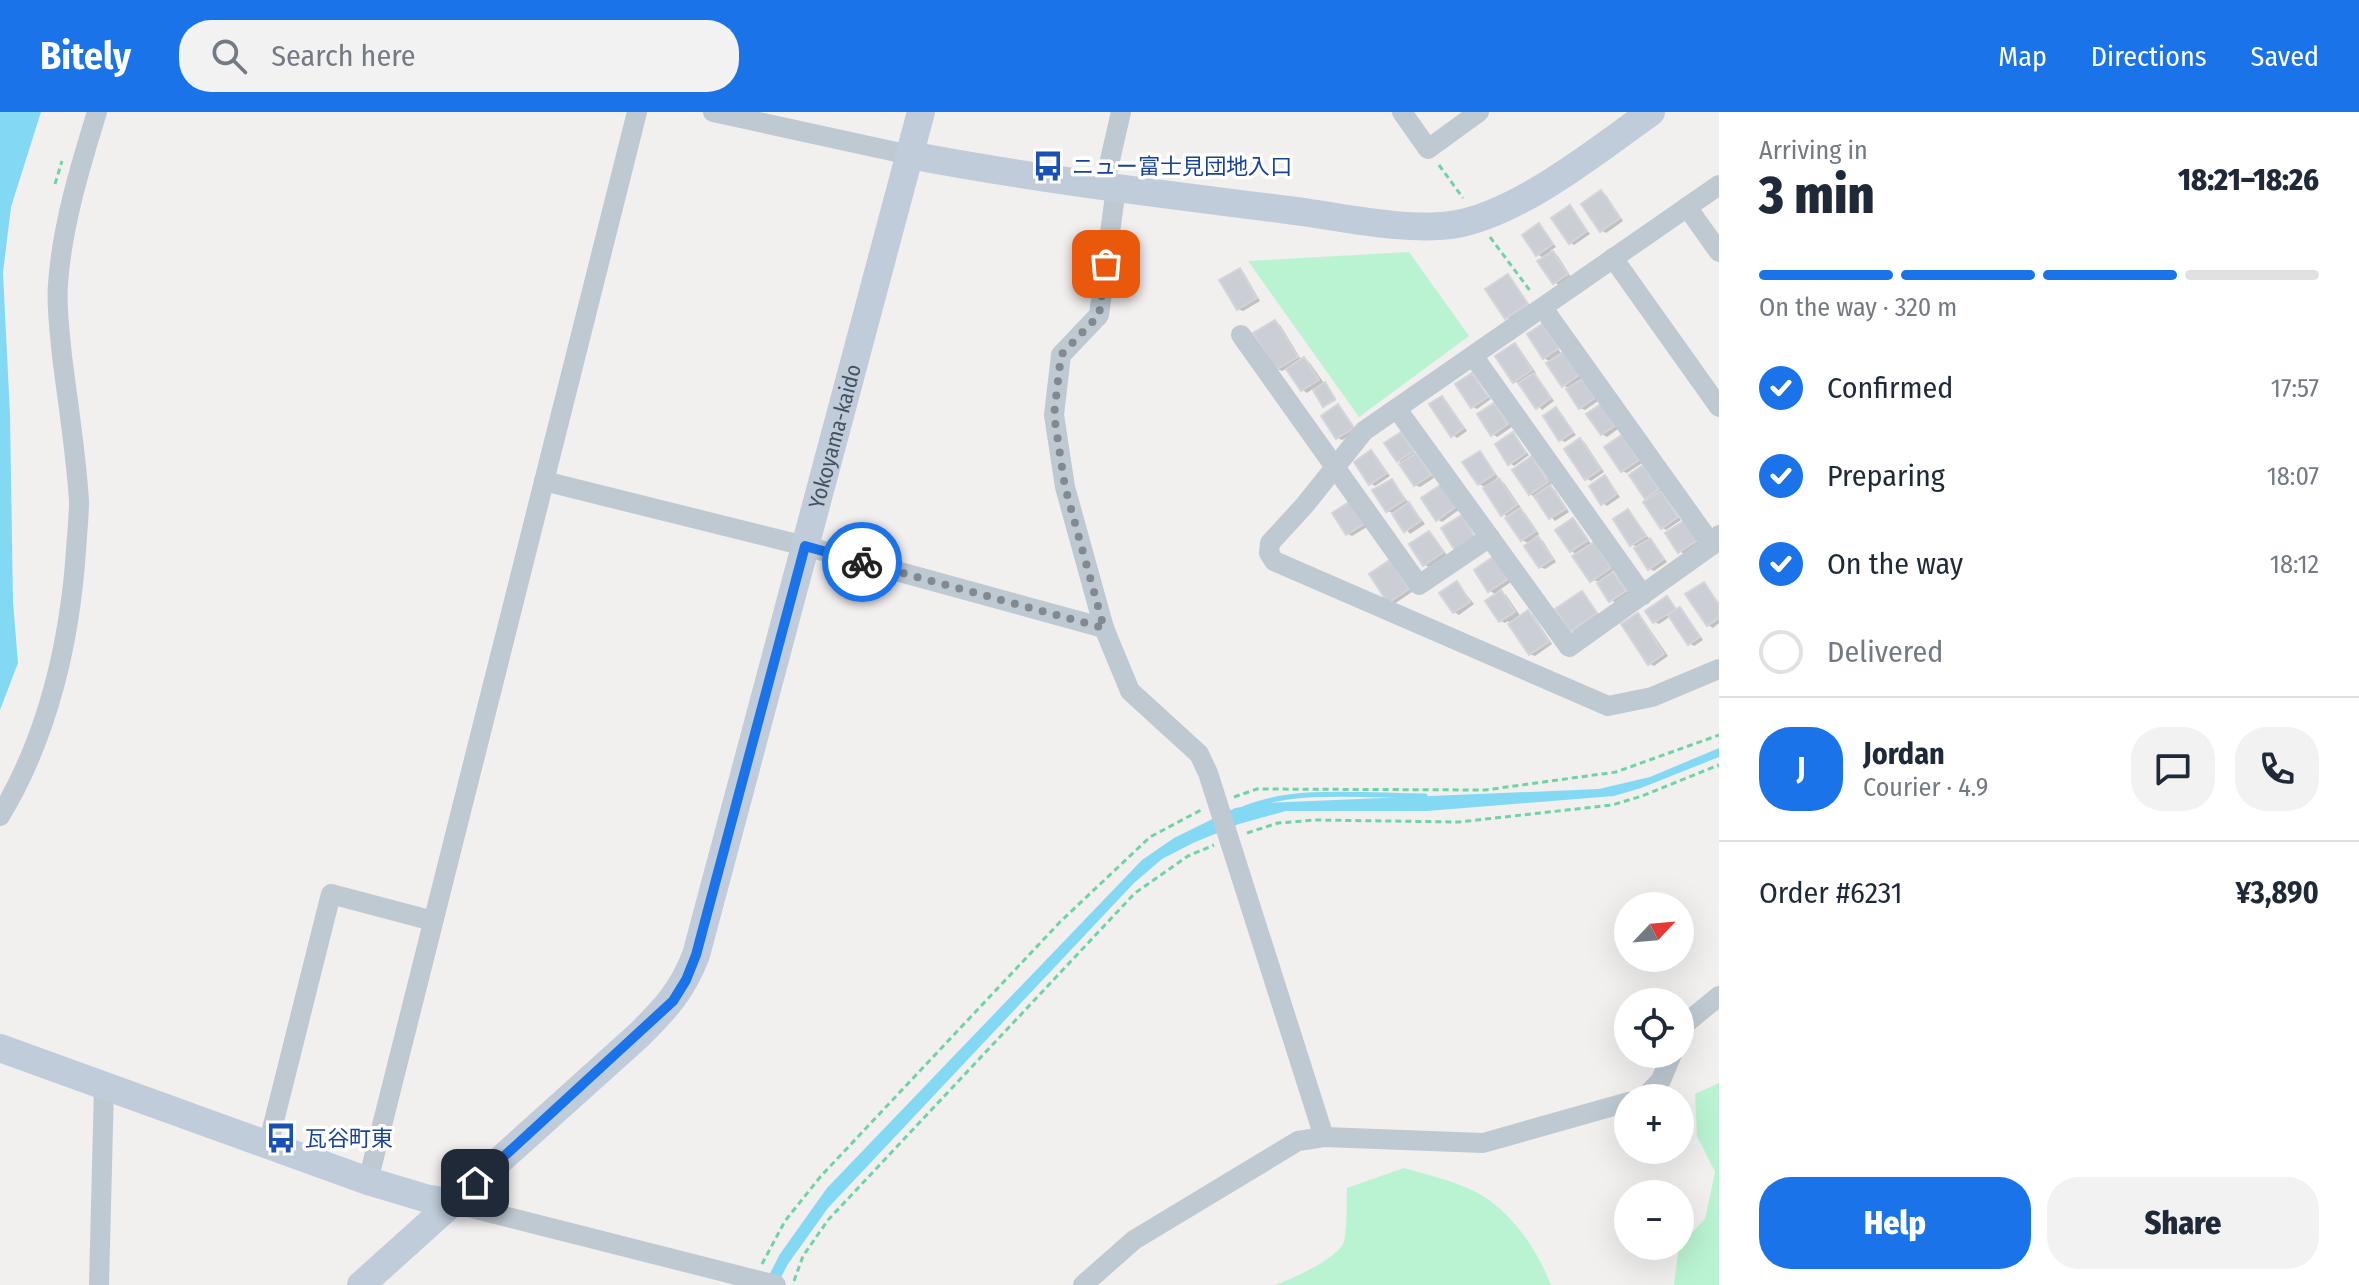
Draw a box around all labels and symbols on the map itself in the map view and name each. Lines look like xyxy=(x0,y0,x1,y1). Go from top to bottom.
bus stop icon: ニュー富士見団地入口 xyxy=(1031,149,1065,183)
place label: ニュー富士見団地入口 xyxy=(1072,153,1292,180)
pin xyxy=(1072,230,1140,298)
street label: Yokoyama-kaido xyxy=(802,361,867,511)
courier xyxy=(822,522,902,602)
north arrow xyxy=(1614,892,1694,972)
bus stop icon: 瓦谷町東 xyxy=(264,1121,298,1155)
place label: 瓦谷町東 xyxy=(305,1125,393,1152)
pin xyxy=(441,1149,509,1217)

